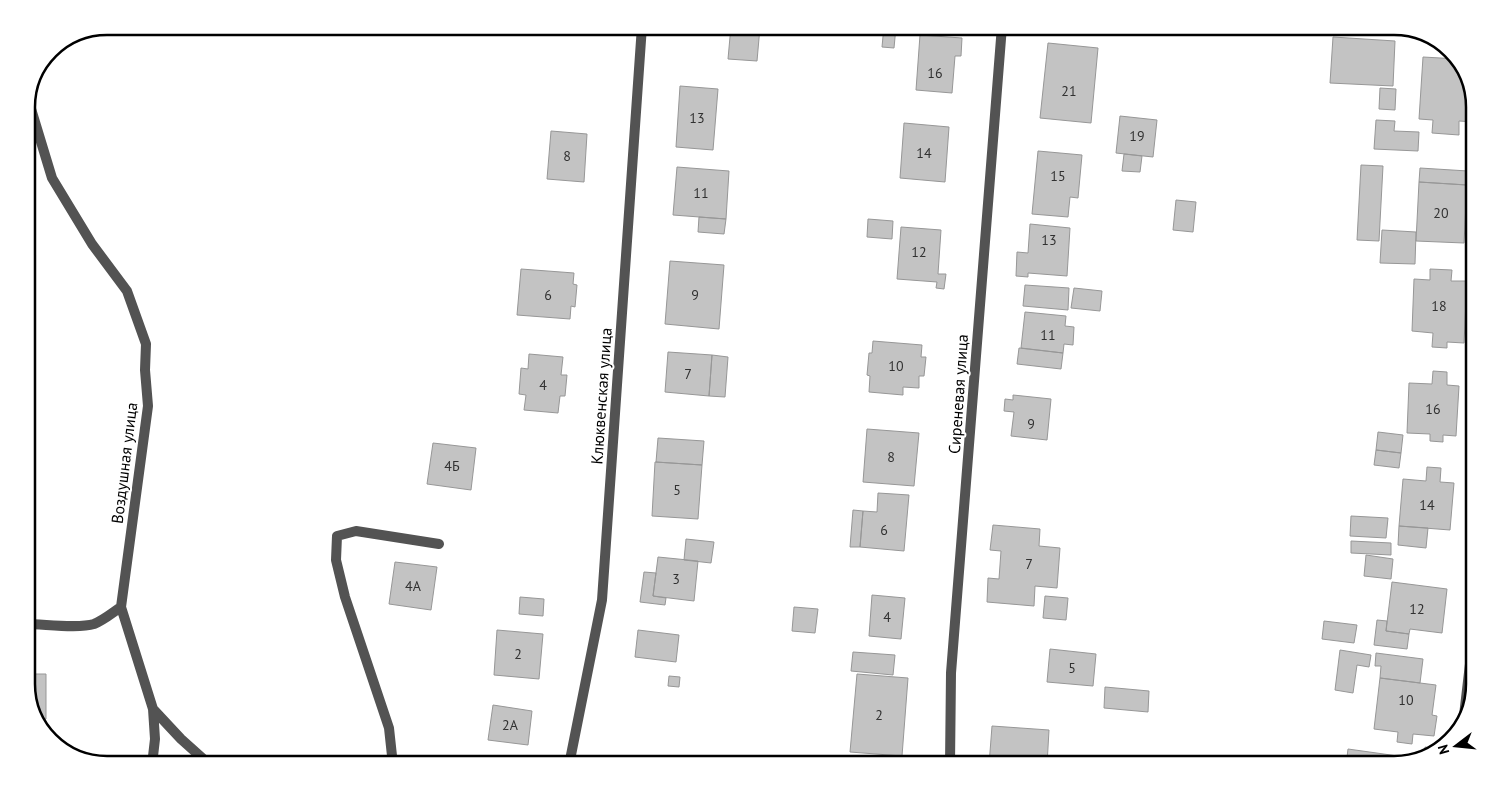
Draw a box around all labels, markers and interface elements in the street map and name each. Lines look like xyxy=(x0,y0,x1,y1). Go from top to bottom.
house number: 16 xyxy=(927,64,943,82)
house number: 21 xyxy=(1061,82,1077,100)
house number: 13 xyxy=(689,109,705,127)
house number: 19 xyxy=(1129,127,1145,145)
house number: 14 xyxy=(916,144,932,162)
house number: 8 xyxy=(563,147,571,165)
house number: 15 xyxy=(1050,167,1066,185)
house number: 11 xyxy=(693,184,709,202)
house number: 20 xyxy=(1433,204,1449,222)
house number: 13 xyxy=(1041,231,1057,249)
house number: 12 xyxy=(911,243,927,261)
house number: 6 xyxy=(544,286,552,304)
house number: 9 xyxy=(691,286,699,304)
house number: 18 xyxy=(1431,297,1447,315)
house number: 11 xyxy=(1040,326,1056,344)
street label: Клюквенская улица xyxy=(586,327,616,465)
street label: Сиреневая улица xyxy=(944,333,972,455)
house number: 10 xyxy=(888,357,904,375)
house number: 7 xyxy=(684,365,692,383)
house number: 4 xyxy=(539,376,547,394)
house number: 16 xyxy=(1425,400,1441,418)
street label: Воздушная улица xyxy=(107,401,141,525)
house number: 9 xyxy=(1027,415,1035,433)
house number: 8 xyxy=(887,448,895,466)
house number: 4Б xyxy=(444,457,460,475)
house number: 5 xyxy=(673,481,681,499)
house number: 14 xyxy=(1419,496,1435,514)
house number: 6 xyxy=(880,521,888,539)
house number: 7 xyxy=(1025,555,1033,573)
house number: 3 xyxy=(672,570,680,588)
house number: 4А xyxy=(405,577,422,595)
house number: 12 xyxy=(1409,600,1425,618)
house number: 4 xyxy=(883,608,891,626)
house number: 2 xyxy=(514,645,522,663)
house number: 5 xyxy=(1068,659,1076,677)
house number: 10 xyxy=(1398,691,1414,709)
house number: 2 xyxy=(875,706,883,724)
house number: 2А xyxy=(502,716,519,734)
north arrow xyxy=(1431,721,1481,771)
text: N xyxy=(1434,743,1453,756)

